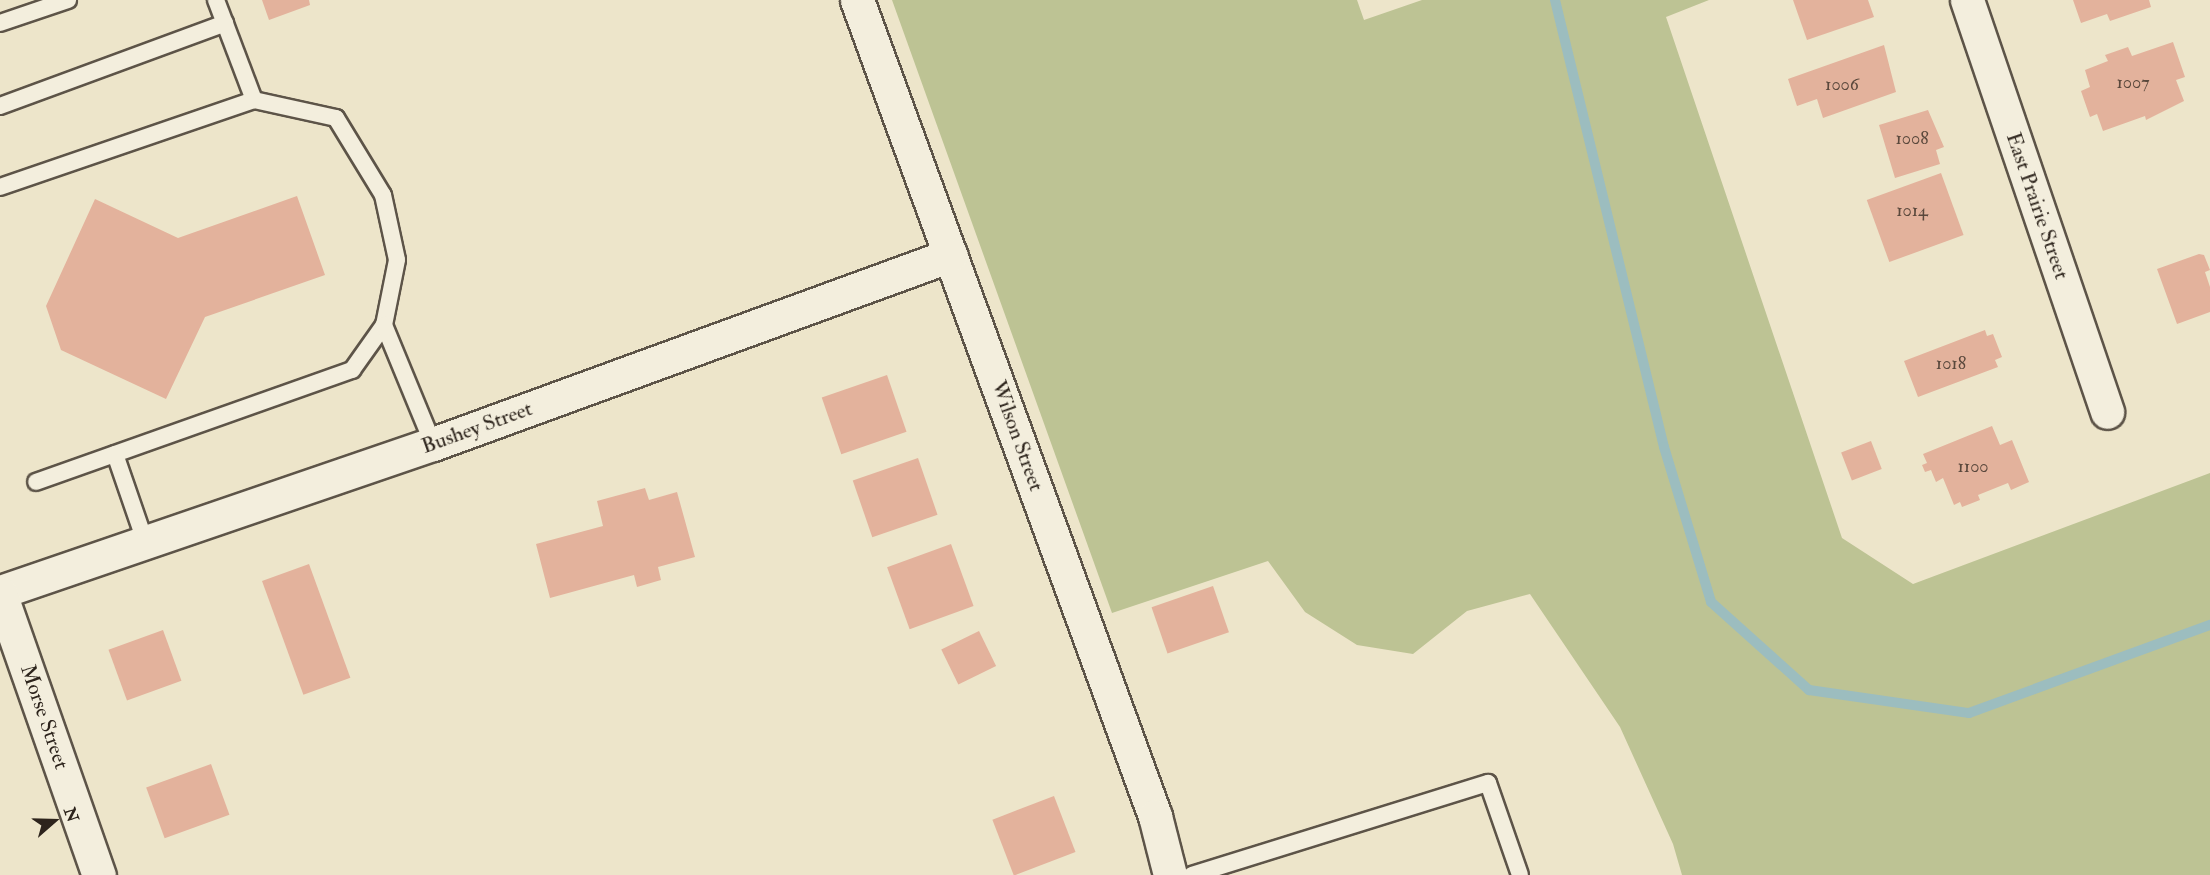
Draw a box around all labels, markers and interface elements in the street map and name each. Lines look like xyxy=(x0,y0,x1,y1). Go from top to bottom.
house number: 1007 xyxy=(2116,72,2150,94)
house number: 1006 xyxy=(1825,74,1859,96)
house number: 1008 xyxy=(1895,128,1929,150)
street label: East Prairie Street xyxy=(2000,129,2074,283)
house number: 1014 xyxy=(1896,200,1928,222)
house number: 1018 xyxy=(1936,353,1966,375)
street label: Wilson Street xyxy=(985,377,1049,495)
street label: Bushey Street xyxy=(418,396,536,460)
house number: 1100 xyxy=(1957,456,1989,478)
street label: Morse Street xyxy=(14,661,74,773)
north arrow xyxy=(24,791,84,851)
text: N xyxy=(59,805,83,825)

